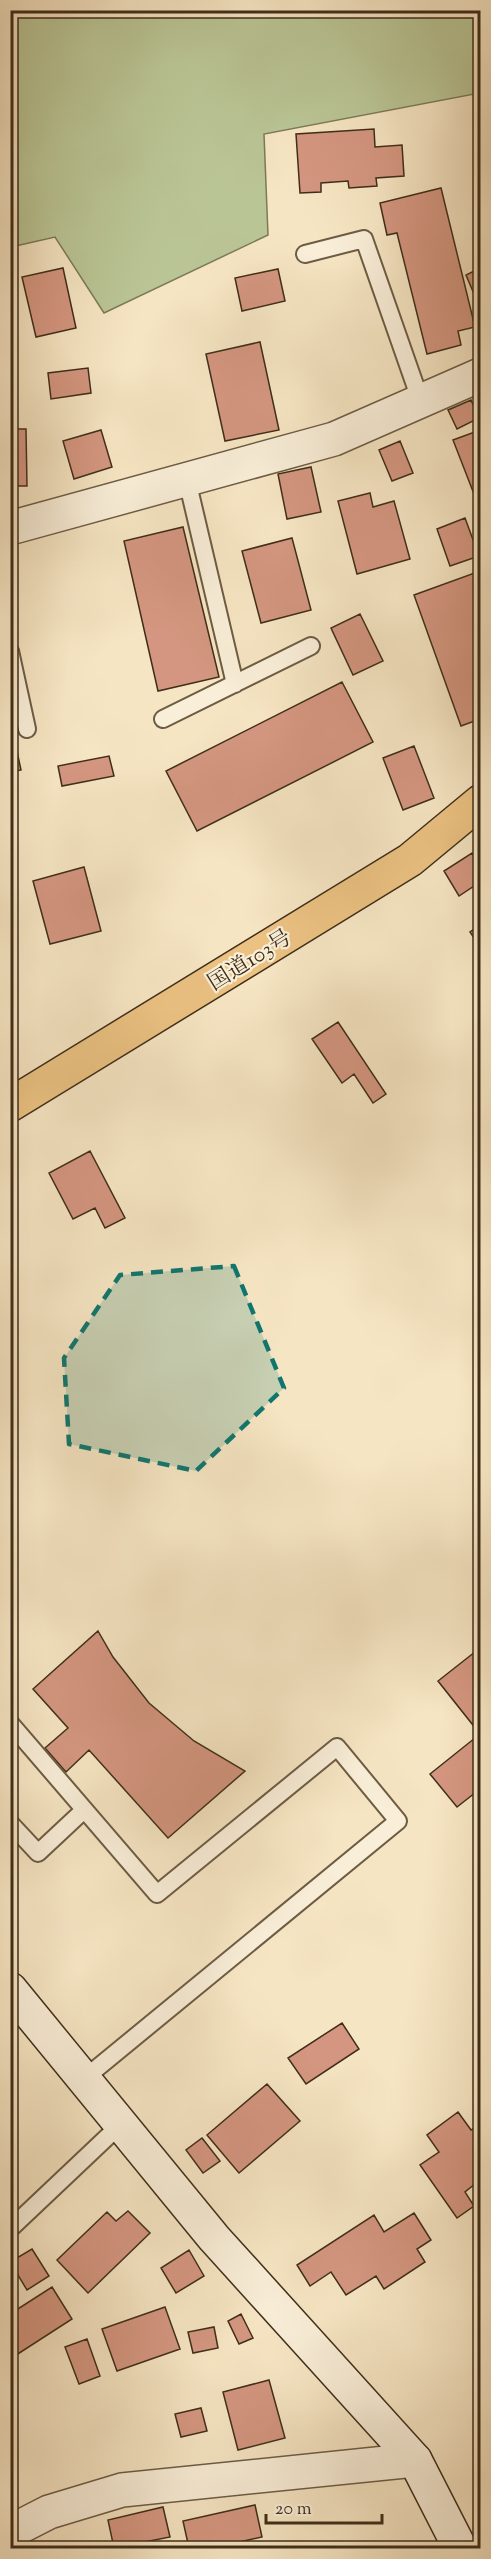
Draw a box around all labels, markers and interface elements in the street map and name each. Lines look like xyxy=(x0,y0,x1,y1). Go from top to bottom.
street label: 国道103号 xyxy=(202,923,299,1000)
scale bar xyxy=(266,2487,382,2525)
text: 20 m xyxy=(275,2497,312,2523)

